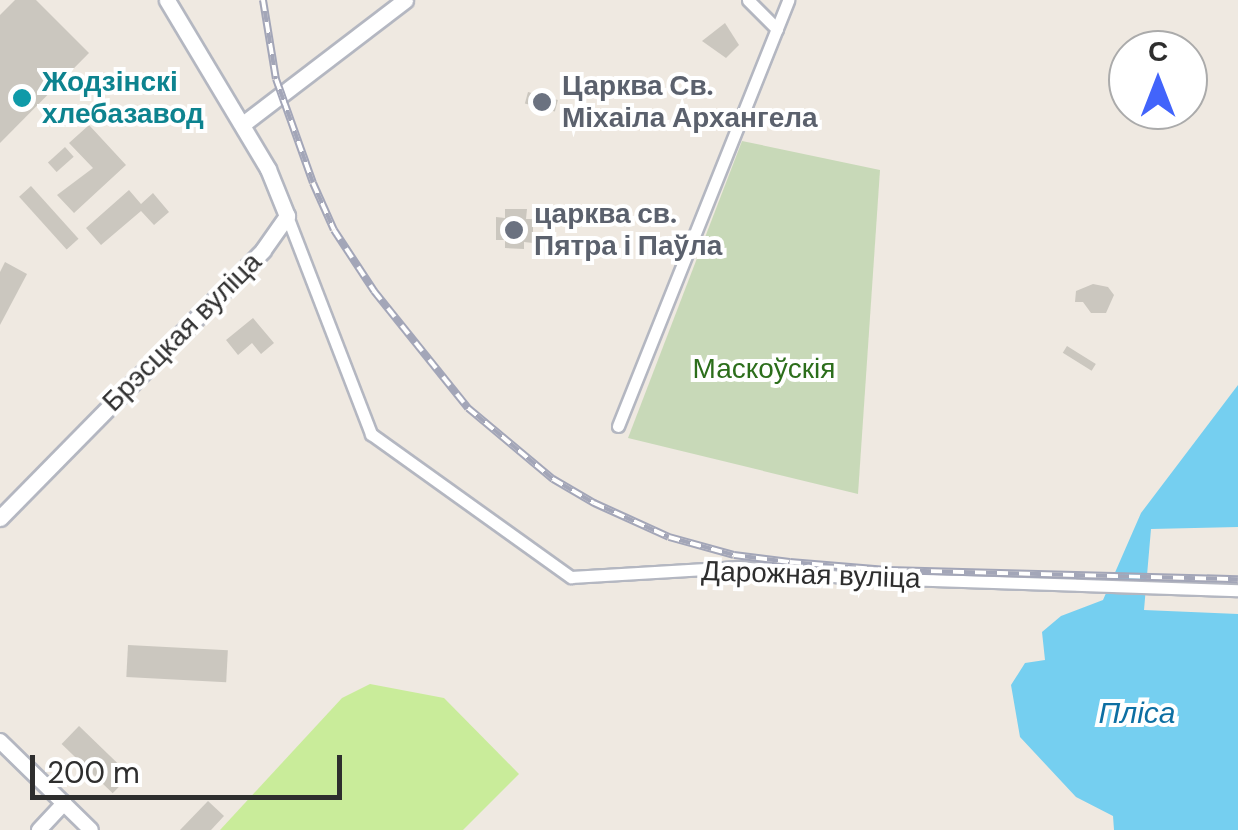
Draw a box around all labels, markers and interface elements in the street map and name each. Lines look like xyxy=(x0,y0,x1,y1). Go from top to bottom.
north arrow xyxy=(1108,30,1208,130)
text: С xyxy=(1148,33,1168,70)
place label: Жодзінскі хлебазавод xyxy=(42,65,204,131)
place label: Царква Св. Міхаіла Архангела xyxy=(562,69,818,135)
marker: Жодзінскі хлебазавод xyxy=(11,87,33,109)
marker: Царква Св. Міхаіла Архангела xyxy=(531,91,553,113)
place label: царква св. Пятра і Паўла xyxy=(534,197,722,263)
marker: царква св. Пятра і Паўла xyxy=(503,219,525,241)
street label: Брэсцкая вуліца xyxy=(95,245,269,419)
park label: Маскоўскія xyxy=(693,352,835,386)
street label: Дарожная вуліца xyxy=(701,554,921,596)
water label: Пліса xyxy=(1098,695,1176,731)
scale bar xyxy=(35,735,348,797)
text: 200 m xyxy=(47,753,140,792)

